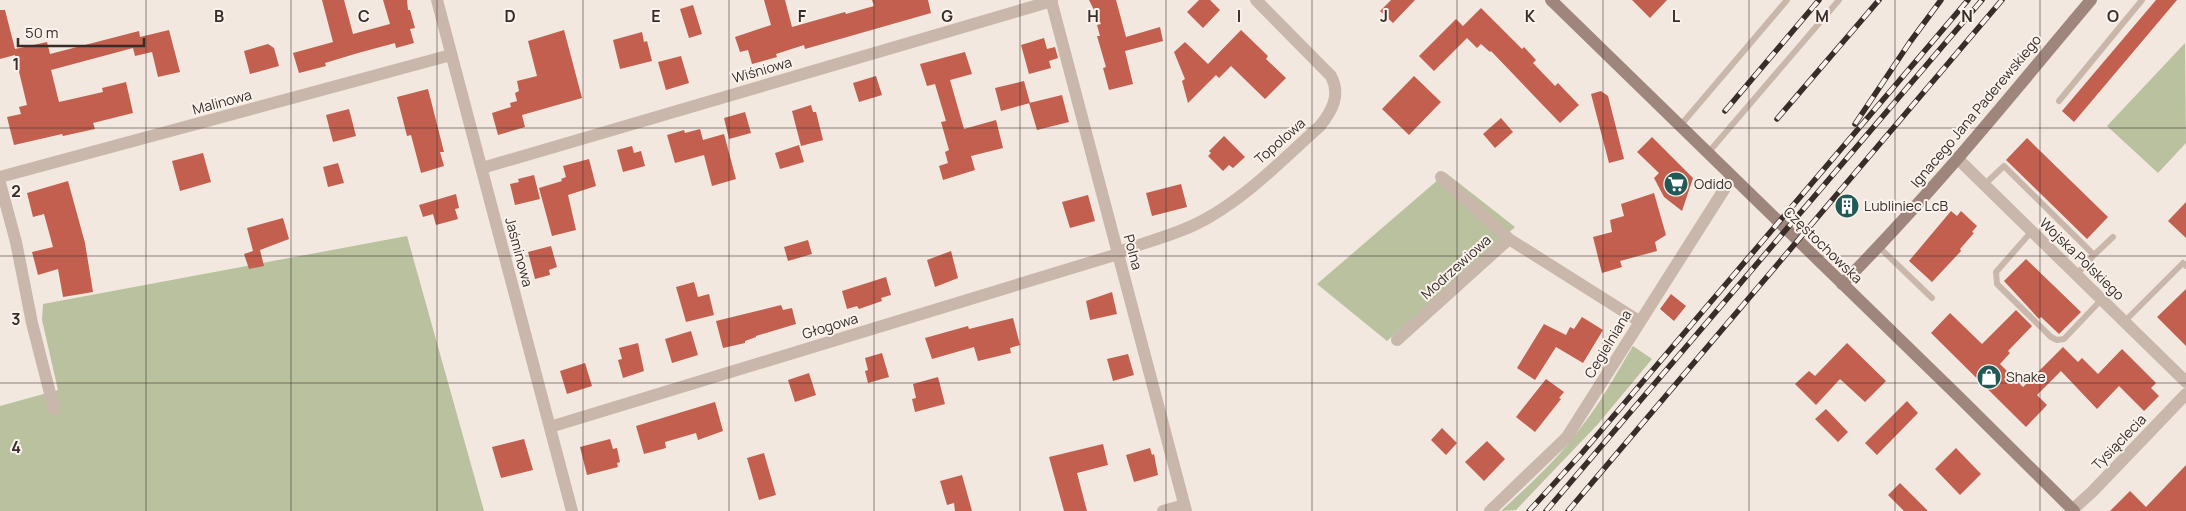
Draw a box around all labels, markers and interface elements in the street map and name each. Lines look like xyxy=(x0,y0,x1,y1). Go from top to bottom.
text: B xyxy=(214,5,224,27)
text: C xyxy=(358,5,370,27)
text: D xyxy=(504,5,516,27)
text: E xyxy=(651,5,661,27)
text: F xyxy=(798,5,807,27)
text: G xyxy=(941,5,953,27)
text: H xyxy=(1087,5,1099,27)
text: I xyxy=(1237,5,1241,27)
text: J xyxy=(1380,5,1388,27)
text: K xyxy=(1525,5,1536,27)
text: L xyxy=(1672,5,1681,27)
text: M xyxy=(1815,5,1829,27)
text: N xyxy=(1961,5,1973,27)
text: O xyxy=(2107,5,2119,27)
scale bar xyxy=(18,15,144,47)
text: 50 m xyxy=(25,22,59,43)
street label: Ignacego Jana Paderewskiego xyxy=(1906,30,2045,191)
street label: Wiśniowa xyxy=(730,52,794,87)
text: 1 xyxy=(12,53,20,75)
street label: Malinowa xyxy=(190,85,254,119)
street label: Topolowa xyxy=(1250,113,1309,168)
supermarket icon: Odido xyxy=(1663,171,1689,197)
place label: Odido xyxy=(1694,174,1732,193)
text: 2 xyxy=(11,180,21,202)
building icon: Lubliniec LcB xyxy=(1834,193,1860,219)
place label: Lubliniec LcB xyxy=(1864,196,1949,215)
street label: Częstochowska xyxy=(1780,202,1867,287)
street label: Wojska Polskiego xyxy=(2036,213,2129,304)
street label: Jaśminowa xyxy=(501,215,538,289)
street label: Modrzewiowa xyxy=(1417,230,1495,303)
street label: Polna xyxy=(1120,232,1147,272)
street label: Cegielniana xyxy=(1580,306,1635,381)
text: 3 xyxy=(11,308,21,330)
street label: Głogowa xyxy=(800,308,860,343)
shop icon: Shake xyxy=(1976,364,2002,390)
place label: Shake xyxy=(2006,367,2046,386)
street label: Tysiąclecia xyxy=(2087,410,2150,474)
text: 4 xyxy=(11,436,21,458)

